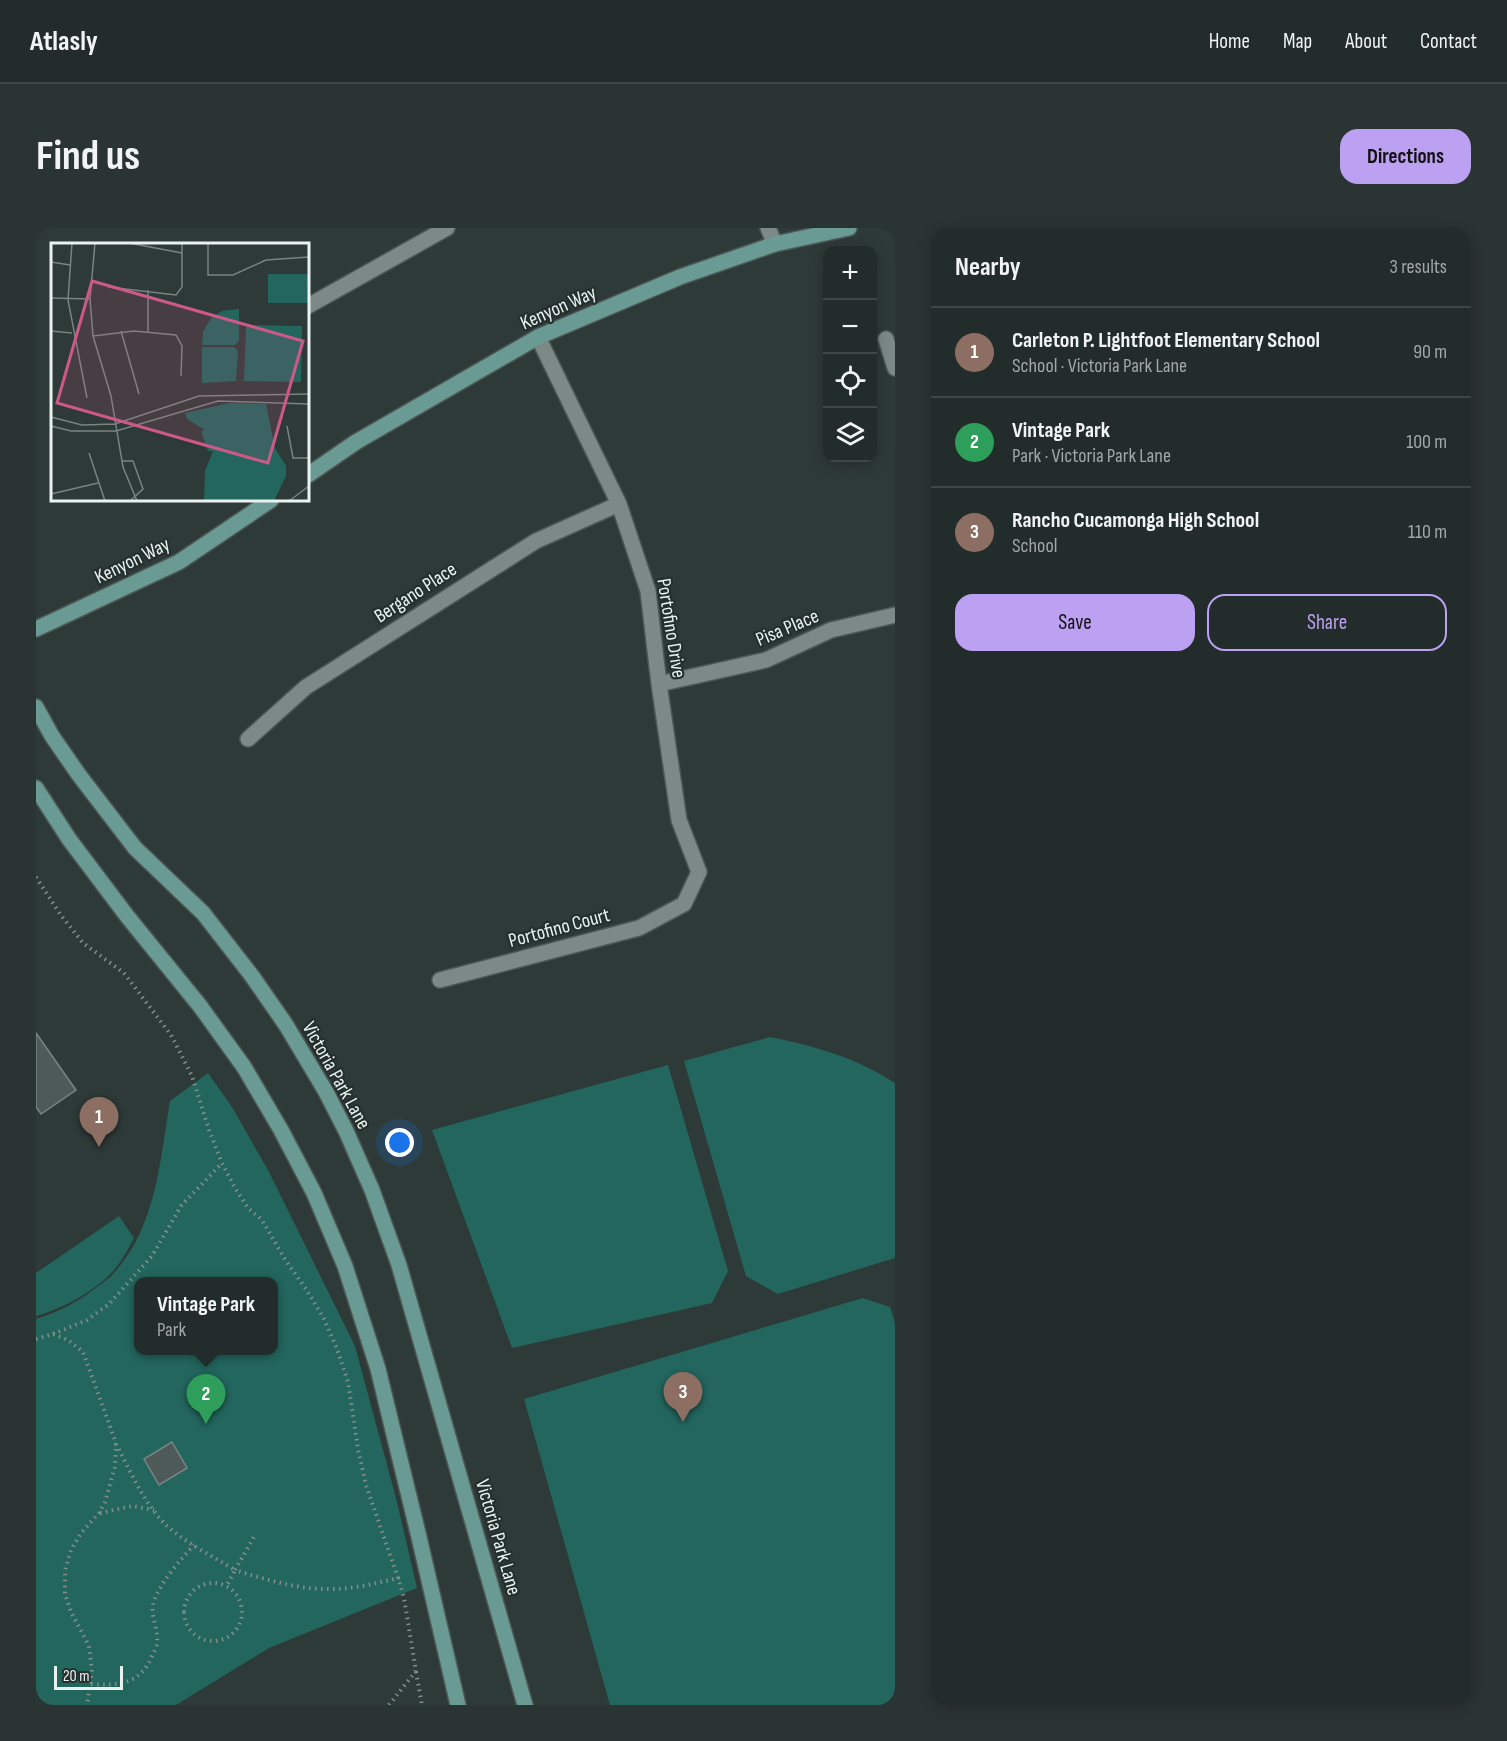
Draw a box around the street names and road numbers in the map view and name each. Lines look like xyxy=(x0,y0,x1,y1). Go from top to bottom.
street label: Kenyon Way xyxy=(517,280,600,335)
street label: Kenyon Way xyxy=(91,532,174,589)
street label: Bergano Place xyxy=(370,557,461,628)
street label: Portofino Drive xyxy=(651,577,691,680)
street label: Pisa Place xyxy=(752,604,822,652)
street label: Portofino Court xyxy=(506,903,613,953)
street label: Victoria Park Lane xyxy=(297,1017,376,1133)
street label: Victoria Park Lane xyxy=(470,1477,526,1598)

